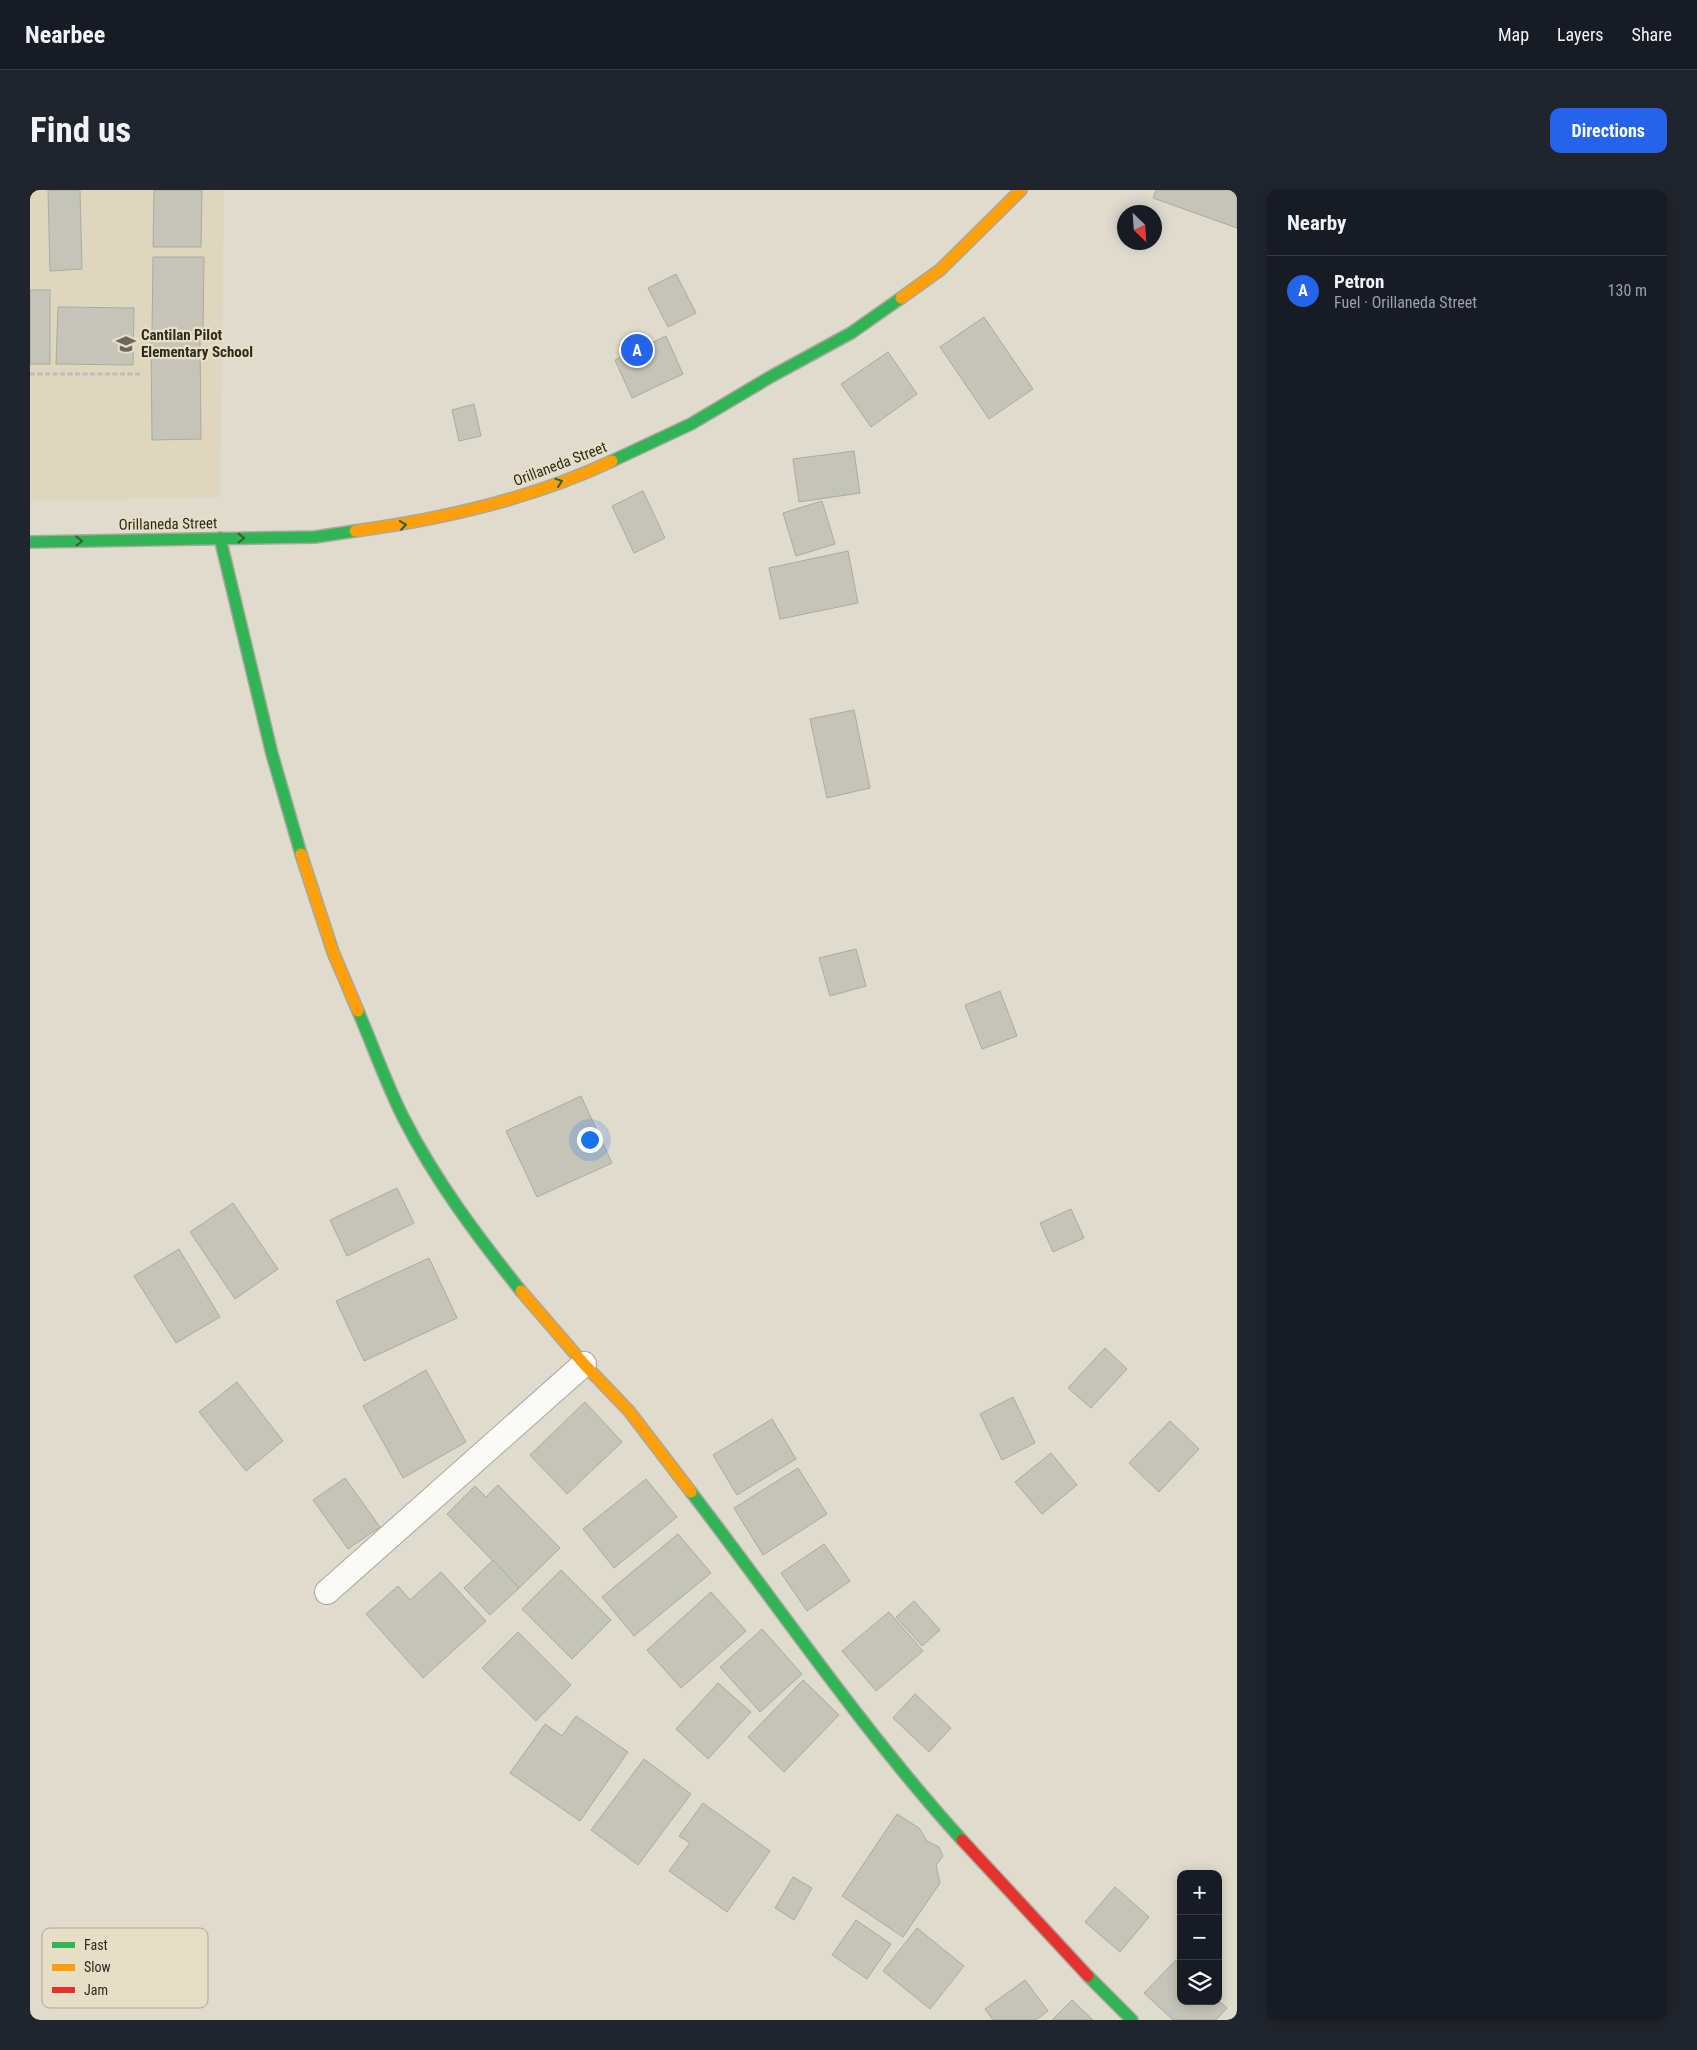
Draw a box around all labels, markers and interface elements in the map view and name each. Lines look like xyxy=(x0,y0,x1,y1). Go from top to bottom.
text: Nearbee xyxy=(25,21,105,49)
text: Map xyxy=(1498,24,1529,45)
text: Layers xyxy=(1557,24,1604,45)
text: Share xyxy=(1632,24,1672,45)
button: Directions xyxy=(1550,108,1667,153)
text: Find us xyxy=(30,110,131,151)
north arrow xyxy=(1117,205,1162,250)
text: Nearby xyxy=(1287,211,1346,235)
text: Petron xyxy=(1334,270,1384,293)
text: A xyxy=(1298,281,1308,300)
text: 130 m xyxy=(1608,281,1647,300)
text: Fuel · Orillaneda Street xyxy=(1334,293,1477,312)
place label: Cantilan Pilot Elementary School xyxy=(141,326,253,361)
pin: A xyxy=(621,331,653,369)
school or university icon: Cantilan Pilot Elementary School xyxy=(115,333,137,355)
street label: Orillaneda Street xyxy=(511,438,609,490)
one-way arrow xyxy=(555,477,563,487)
street label: Orillaneda Street xyxy=(119,514,217,534)
one-way arrow xyxy=(399,520,407,530)
one-way arrow xyxy=(238,533,245,543)
one-way arrow xyxy=(75,536,83,546)
your location xyxy=(577,1127,603,1153)
map controls xyxy=(1177,1870,1222,2005)
button: + xyxy=(1177,1870,1222,1915)
button: − xyxy=(1177,1915,1222,1960)
legend xyxy=(42,1928,208,2008)
text: Fast xyxy=(84,1937,108,1953)
text: Slow xyxy=(84,1959,111,1975)
button: layers xyxy=(1177,1960,1222,2005)
text: Jam xyxy=(84,1982,108,1998)

